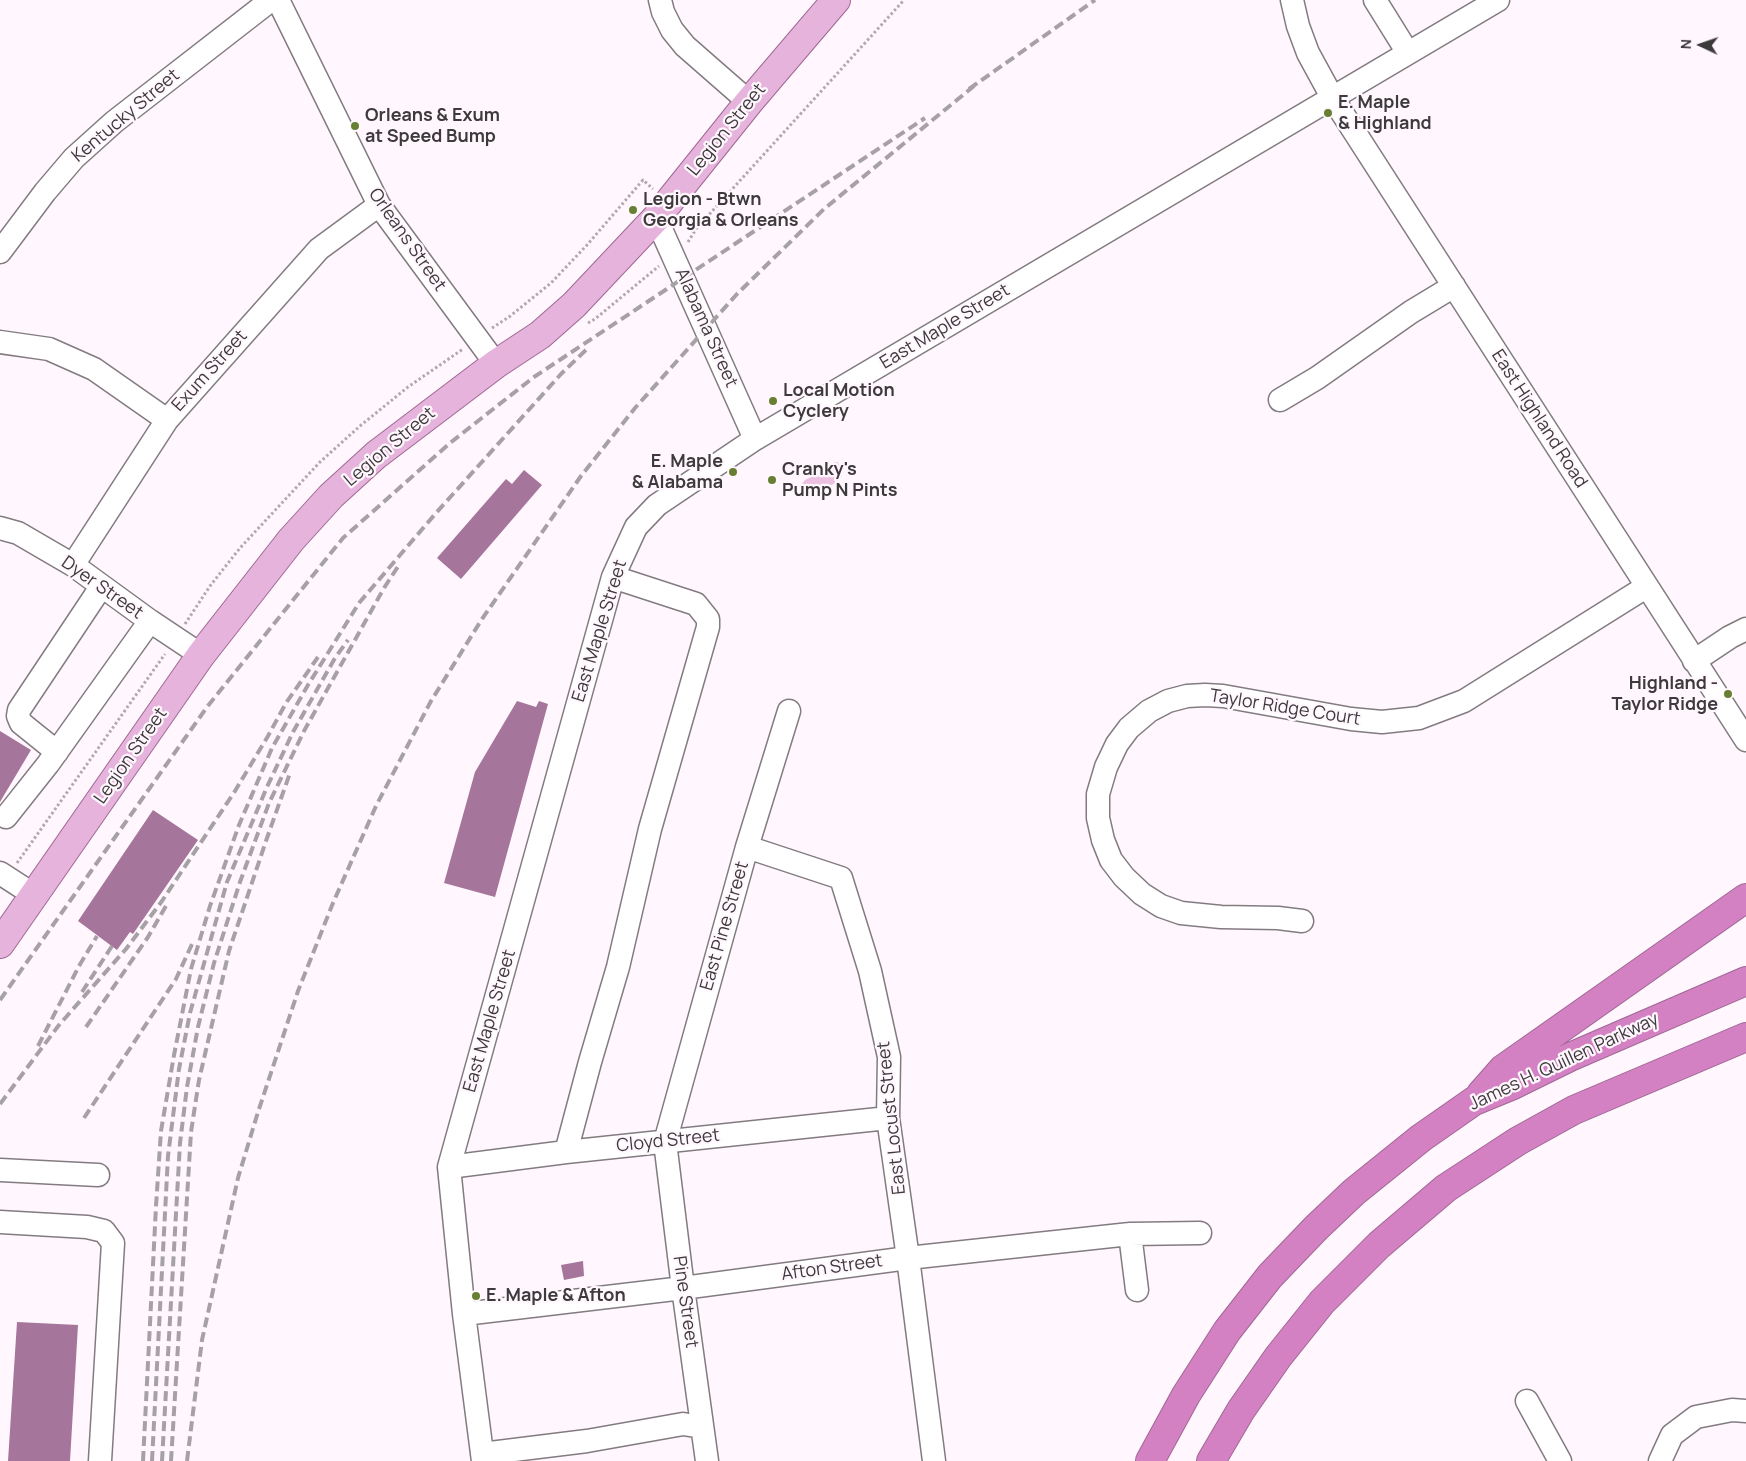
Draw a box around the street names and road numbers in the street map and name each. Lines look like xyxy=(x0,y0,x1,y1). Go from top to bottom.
street label: Kentucky Street xyxy=(68,65,184,167)
street label: Legion Street xyxy=(683,80,771,180)
street label: Orleans Street xyxy=(364,184,450,296)
street label: Alabama Street xyxy=(670,265,742,391)
street label: East Maple Street xyxy=(876,280,1014,374)
street label: Exum Street xyxy=(168,326,252,416)
street label: East Highland Road xyxy=(1486,346,1592,492)
street label: Legion Street xyxy=(340,403,440,491)
street label: Dyer Street xyxy=(57,552,147,624)
street label: East Maple Street xyxy=(568,557,632,705)
street label: Taylor Ridge Court xyxy=(1208,685,1362,731)
street label: Legion Street xyxy=(90,704,172,808)
street label: East Pine Street xyxy=(696,859,754,993)
street label: East Maple Street xyxy=(459,947,521,1095)
street label: James H. Quillen Parkway xyxy=(1466,1009,1662,1115)
street label: East Locust Street xyxy=(873,1040,911,1196)
street label: Cloyd Street xyxy=(615,1125,721,1157)
street label: Afton Street xyxy=(780,1250,884,1286)
street label: Pine Street xyxy=(668,1255,702,1349)

